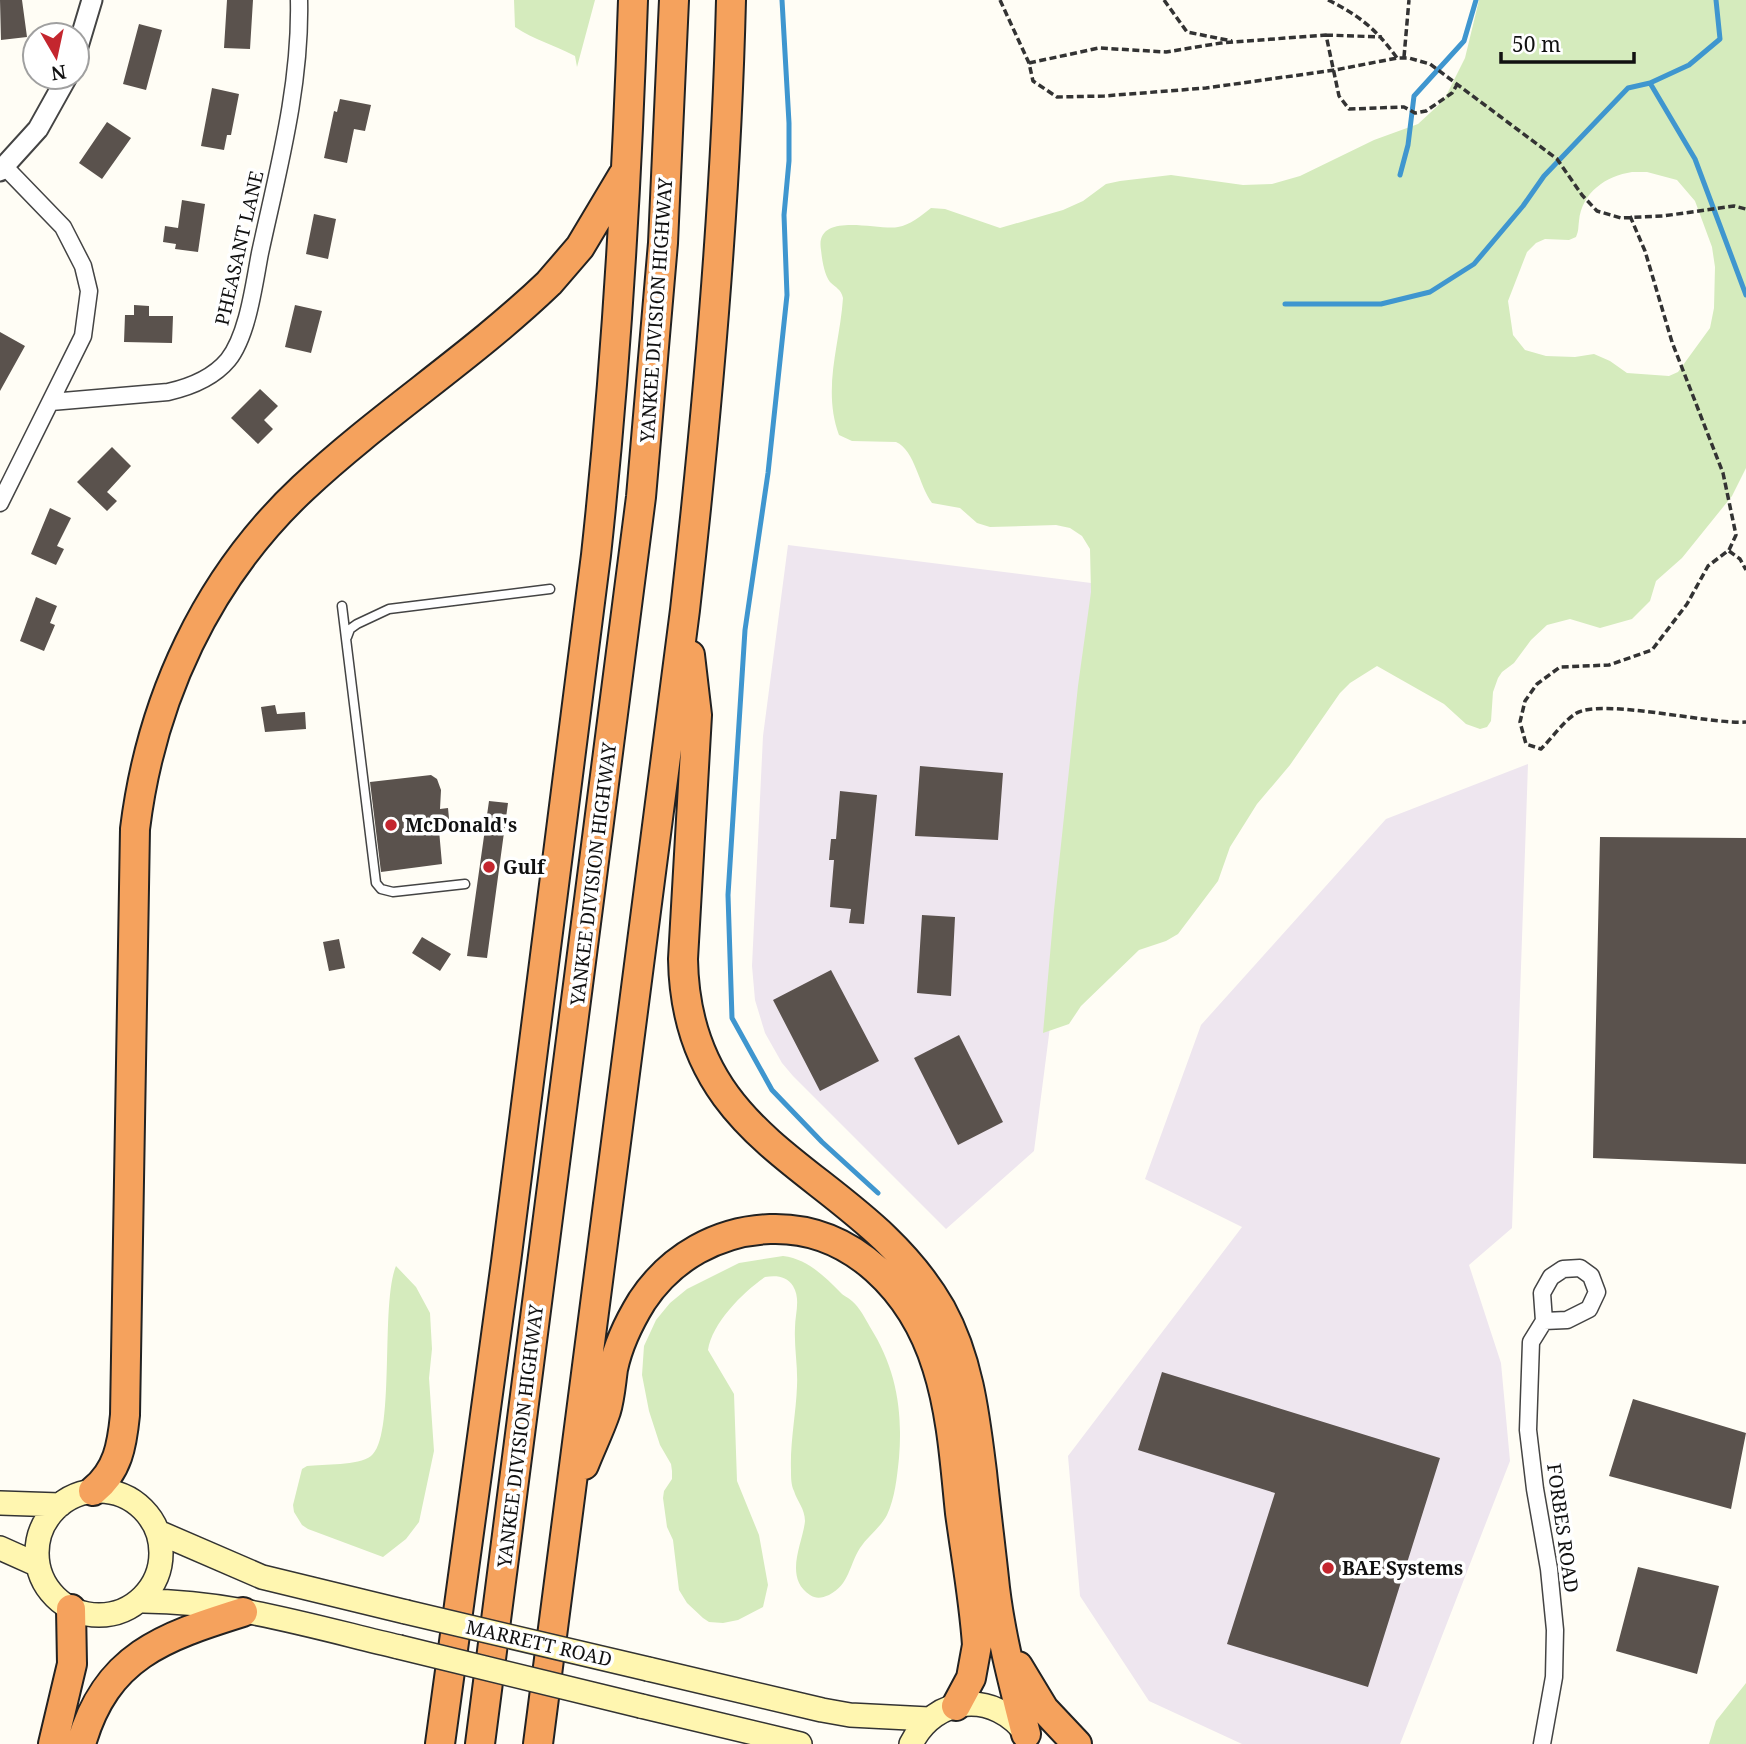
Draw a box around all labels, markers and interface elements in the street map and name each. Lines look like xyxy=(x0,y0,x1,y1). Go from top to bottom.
north arrow xyxy=(21,21,91,91)
scale bar xyxy=(1501,21,1634,65)
text: 50 m xyxy=(1512,30,1561,58)
text: N xyxy=(49,59,68,87)
street label: PHEASANT LANE xyxy=(209,168,269,328)
street label: YANKEE DIVISION HIGHWAY xyxy=(634,177,678,444)
street label: YANKEE DIVISION HIGHWAY xyxy=(564,741,622,1008)
place label: McDonald's xyxy=(405,812,517,838)
marker: McDonald's xyxy=(383,817,399,833)
place label: Gulf xyxy=(503,854,547,880)
marker: Gulf xyxy=(481,859,497,875)
street label: YANKEE DIVISION HIGHWAY xyxy=(491,1303,549,1570)
street label: FORBES ROAD xyxy=(1541,1462,1585,1594)
place label: BAE Systems xyxy=(1342,1555,1463,1581)
marker: BAE Systems xyxy=(1320,1560,1336,1576)
street label: MARRETT ROAD xyxy=(463,1614,615,1672)

